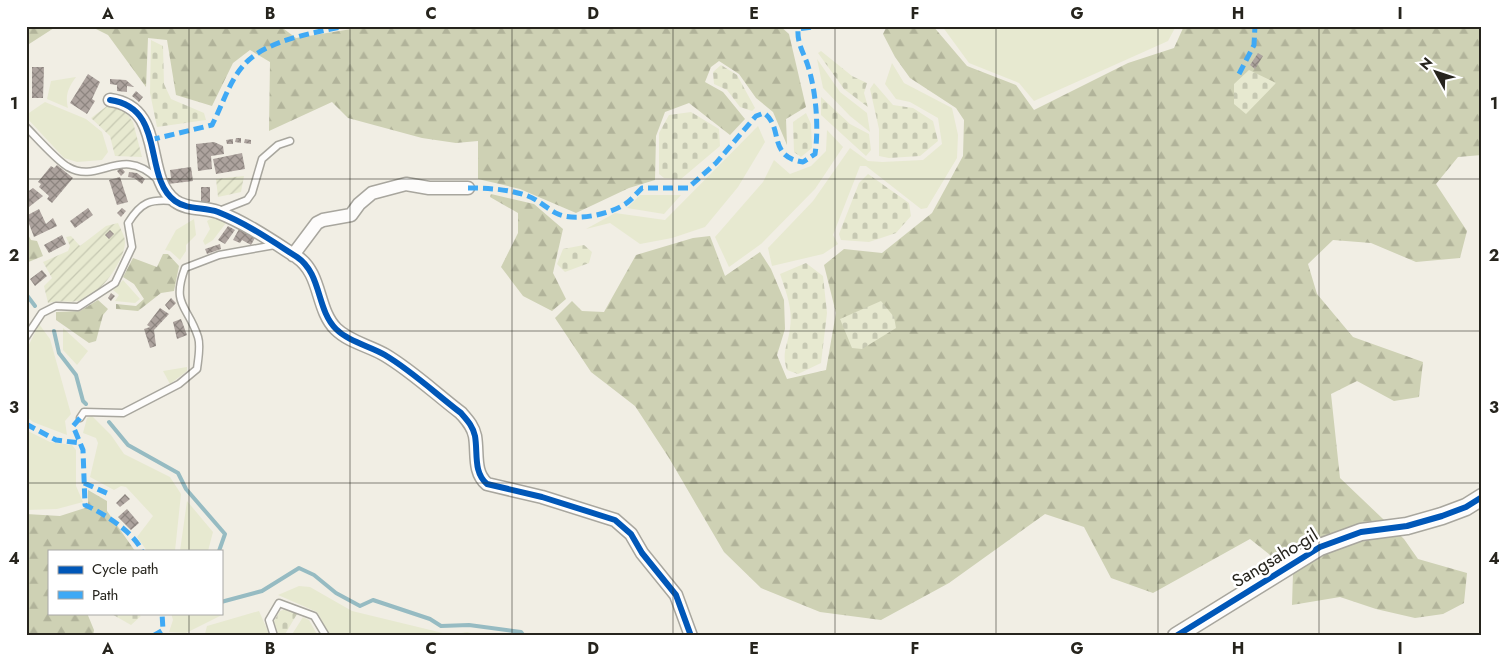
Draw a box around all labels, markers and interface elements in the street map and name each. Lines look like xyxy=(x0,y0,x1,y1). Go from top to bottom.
text: A xyxy=(101,2,114,25)
text: B xyxy=(265,2,275,25)
text: C xyxy=(425,2,437,25)
text: D xyxy=(587,2,599,25)
text: E xyxy=(749,2,759,25)
text: F xyxy=(911,2,919,25)
text: G xyxy=(1070,2,1084,25)
text: H xyxy=(1232,2,1244,25)
text: I xyxy=(1397,2,1403,25)
north arrow xyxy=(1410,48,1460,98)
text: N xyxy=(1415,53,1437,74)
text: 1 xyxy=(10,92,18,115)
text: 1 xyxy=(1490,92,1498,115)
text: 2 xyxy=(9,244,19,267)
text: 2 xyxy=(1489,244,1499,267)
text: 3 xyxy=(9,396,19,419)
text: 3 xyxy=(1489,396,1499,419)
street label: Sangsaho-gil xyxy=(1227,522,1323,594)
text: 4 xyxy=(8,547,20,570)
text: 4 xyxy=(1488,547,1500,570)
legend xyxy=(48,550,222,614)
text: Cycle path xyxy=(92,558,159,580)
text: Path xyxy=(92,584,118,606)
text: A xyxy=(101,637,114,660)
text: B xyxy=(265,637,275,660)
text: C xyxy=(425,637,437,660)
text: D xyxy=(587,637,599,660)
text: E xyxy=(749,637,759,660)
text: F xyxy=(911,637,919,660)
text: G xyxy=(1070,637,1084,660)
text: H xyxy=(1232,637,1244,660)
text: I xyxy=(1397,637,1403,660)

